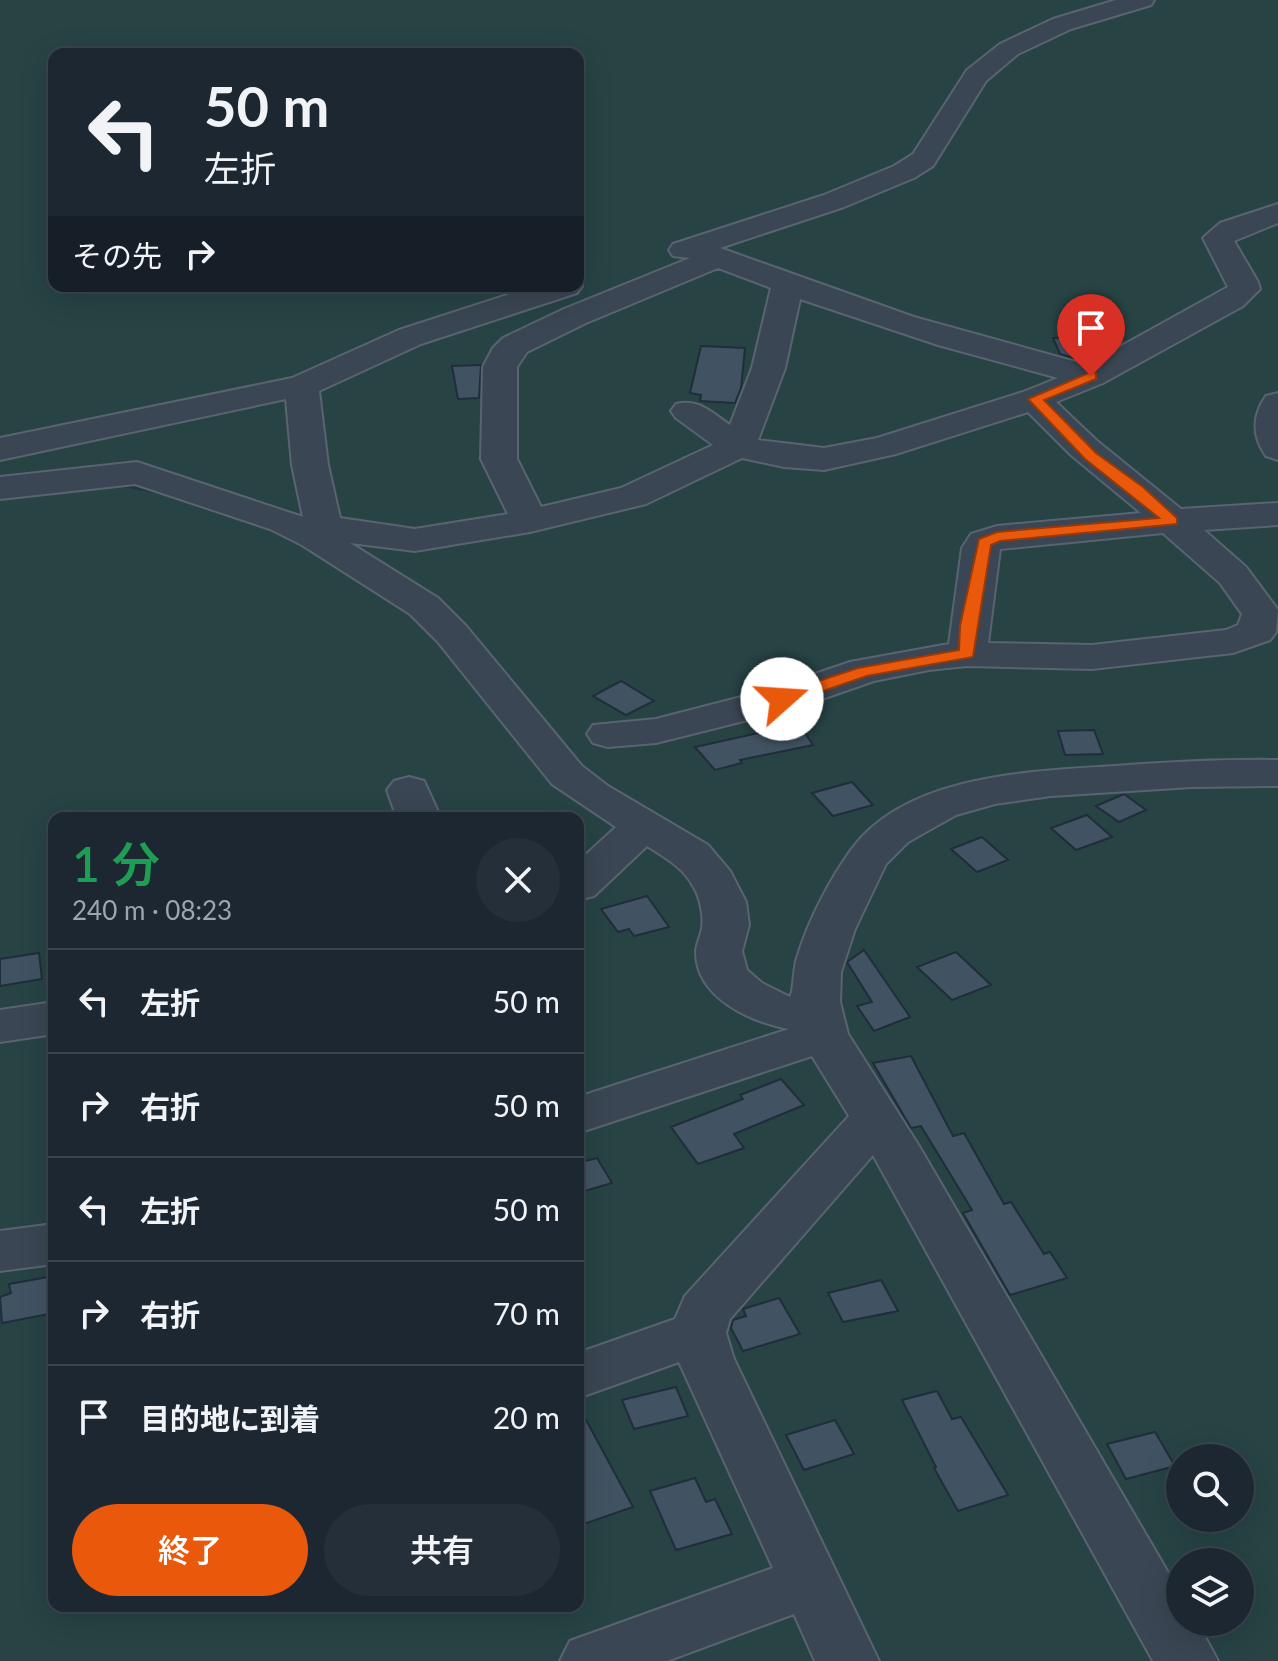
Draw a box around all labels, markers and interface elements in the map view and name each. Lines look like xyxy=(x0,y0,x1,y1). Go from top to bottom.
text: 50 m xyxy=(204,72,329,139)
icon: left xyxy=(72,80,176,184)
text: 左折 xyxy=(204,146,276,190)
icon: right xyxy=(178,232,222,276)
text: その先 xyxy=(72,237,162,273)
pin xyxy=(1057,294,1125,376)
icon: arrive xyxy=(1069,306,1113,350)
position arrow xyxy=(740,657,824,741)
text: 1 分 xyxy=(72,835,160,892)
button: close xyxy=(476,838,560,922)
text: 240 m · 08:23 xyxy=(72,894,232,926)
icon: left xyxy=(72,979,116,1023)
text: 50 m xyxy=(493,983,560,1019)
text: 左折 xyxy=(140,984,200,1020)
icon: right xyxy=(72,1083,116,1127)
text: 50 m xyxy=(493,1087,560,1123)
text: 右折 xyxy=(140,1088,200,1124)
icon: left xyxy=(72,1187,116,1231)
text: 50 m xyxy=(493,1191,560,1227)
text: 左折 xyxy=(140,1192,200,1228)
icon: right xyxy=(72,1291,116,1335)
text: 70 m xyxy=(493,1295,560,1331)
text: 右折 xyxy=(140,1296,200,1332)
icon: arrive xyxy=(72,1395,116,1439)
text: 20 m xyxy=(493,1399,560,1435)
text: 目的地に到着 xyxy=(140,1400,320,1436)
map controls xyxy=(1166,1444,1254,1636)
button: search xyxy=(1166,1444,1254,1532)
button: 終了 xyxy=(72,1504,308,1596)
button: 共有 xyxy=(324,1504,560,1596)
button: layers xyxy=(1166,1548,1254,1636)

